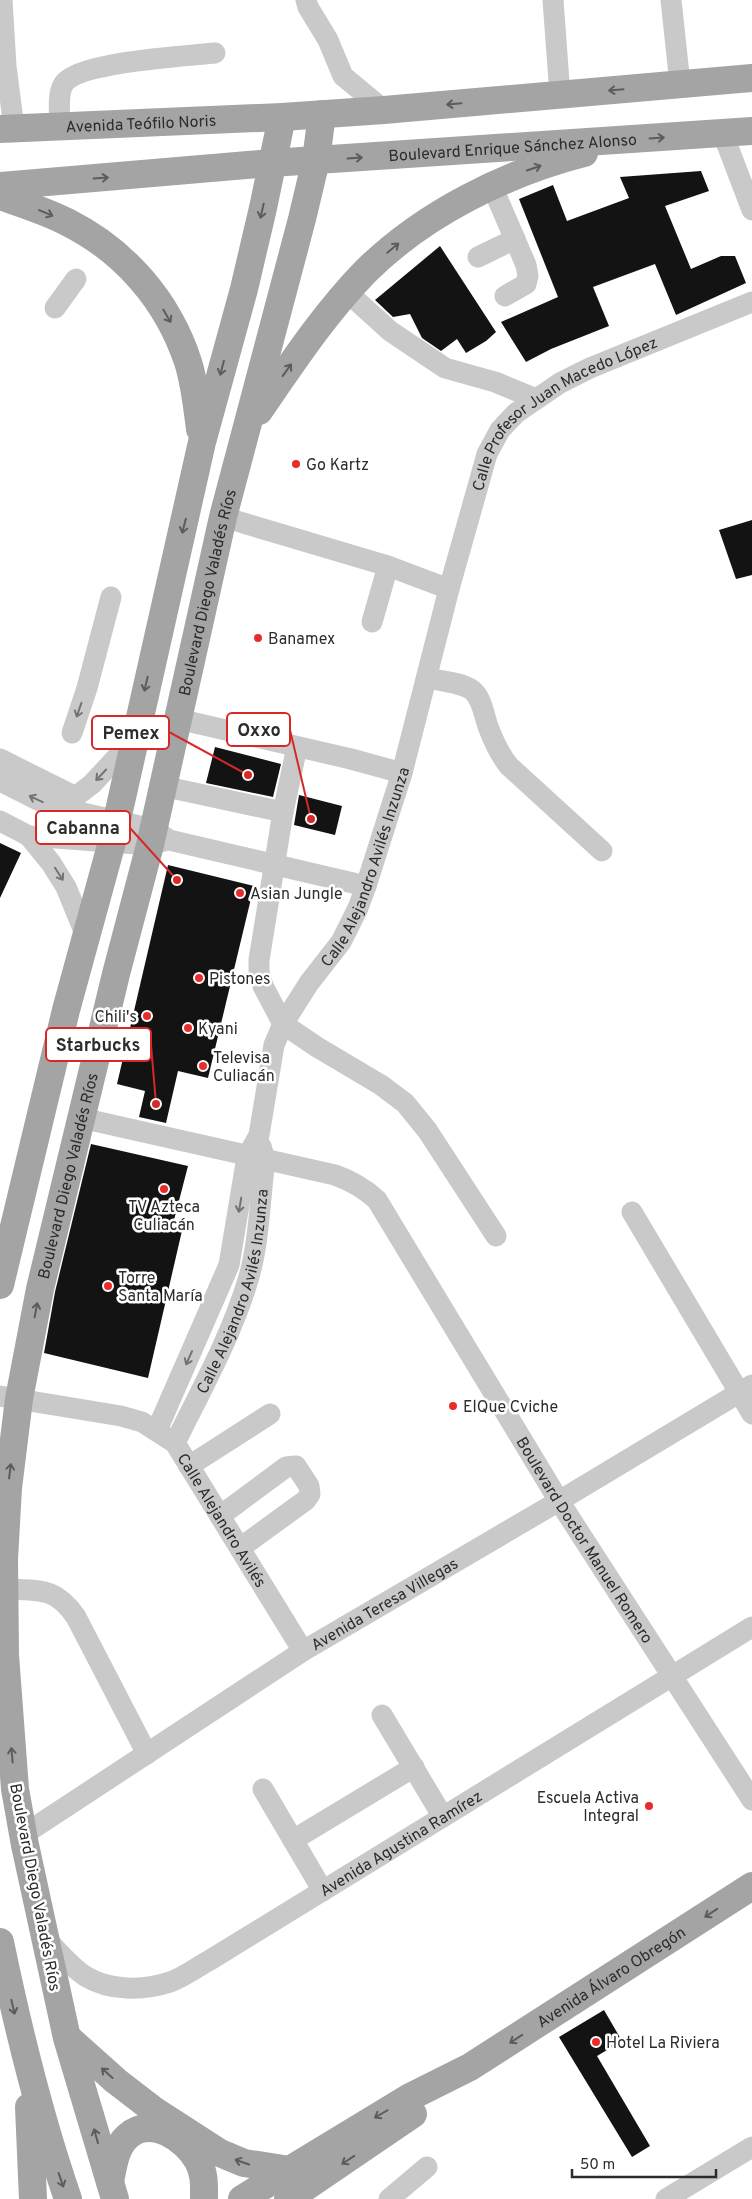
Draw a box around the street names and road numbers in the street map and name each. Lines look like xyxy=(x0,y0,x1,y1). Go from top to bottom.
street label: Avenida Teófilo Noris xyxy=(65,112,217,138)
street label: Boulevard Enrique Sánchez Alonso xyxy=(388,131,638,167)
street label: Calle Profesor Juan Macedo López xyxy=(469,334,661,494)
street label: Boulevard Diego Valadés Ríos xyxy=(175,487,242,698)
street label: Calle Alejandro Avilés Inzunza xyxy=(317,765,415,972)
street label: Boulevard Diego Valadés Ríos xyxy=(35,1071,104,1281)
street label: Calle Alejandro Avilés Inzunza xyxy=(193,1188,274,1398)
street label: Boulevard Doctor Manuel Romero xyxy=(511,1434,656,1648)
street label: Calle Alejandro Avilés xyxy=(172,1450,270,1592)
street label: Avenida Teresa Villegas xyxy=(308,1554,462,1656)
street label: Boulevard Diego Valadés Ríos xyxy=(4,1782,64,1993)
street label: Avenida Agustina Ramírez xyxy=(317,1787,486,1902)
street label: Avenida Álvaro Obregón xyxy=(534,1923,690,2033)

